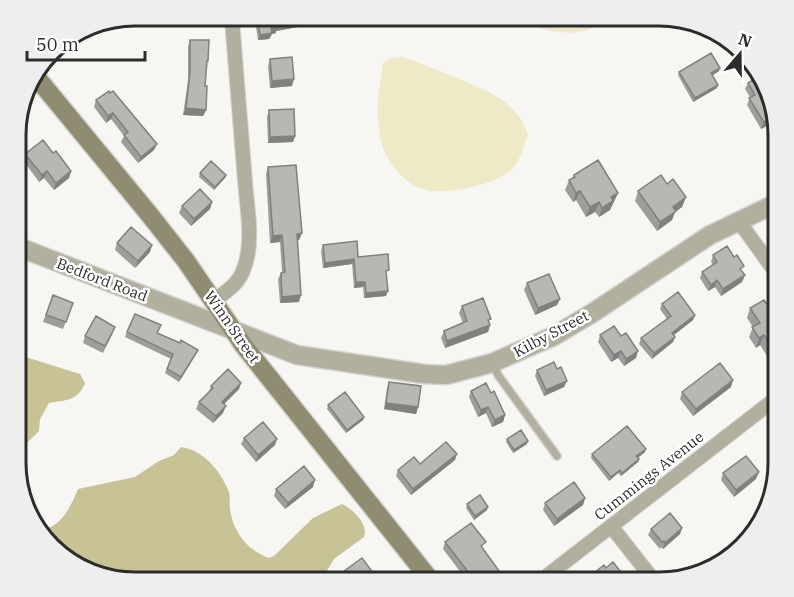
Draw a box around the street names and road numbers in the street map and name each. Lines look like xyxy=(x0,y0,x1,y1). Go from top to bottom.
street label: Bedford Road xyxy=(54,253,150,306)
street label: Winn Street xyxy=(201,287,264,366)
street label: Kilby Street xyxy=(510,306,592,361)
street label: Cummings Avenue xyxy=(590,427,707,524)

